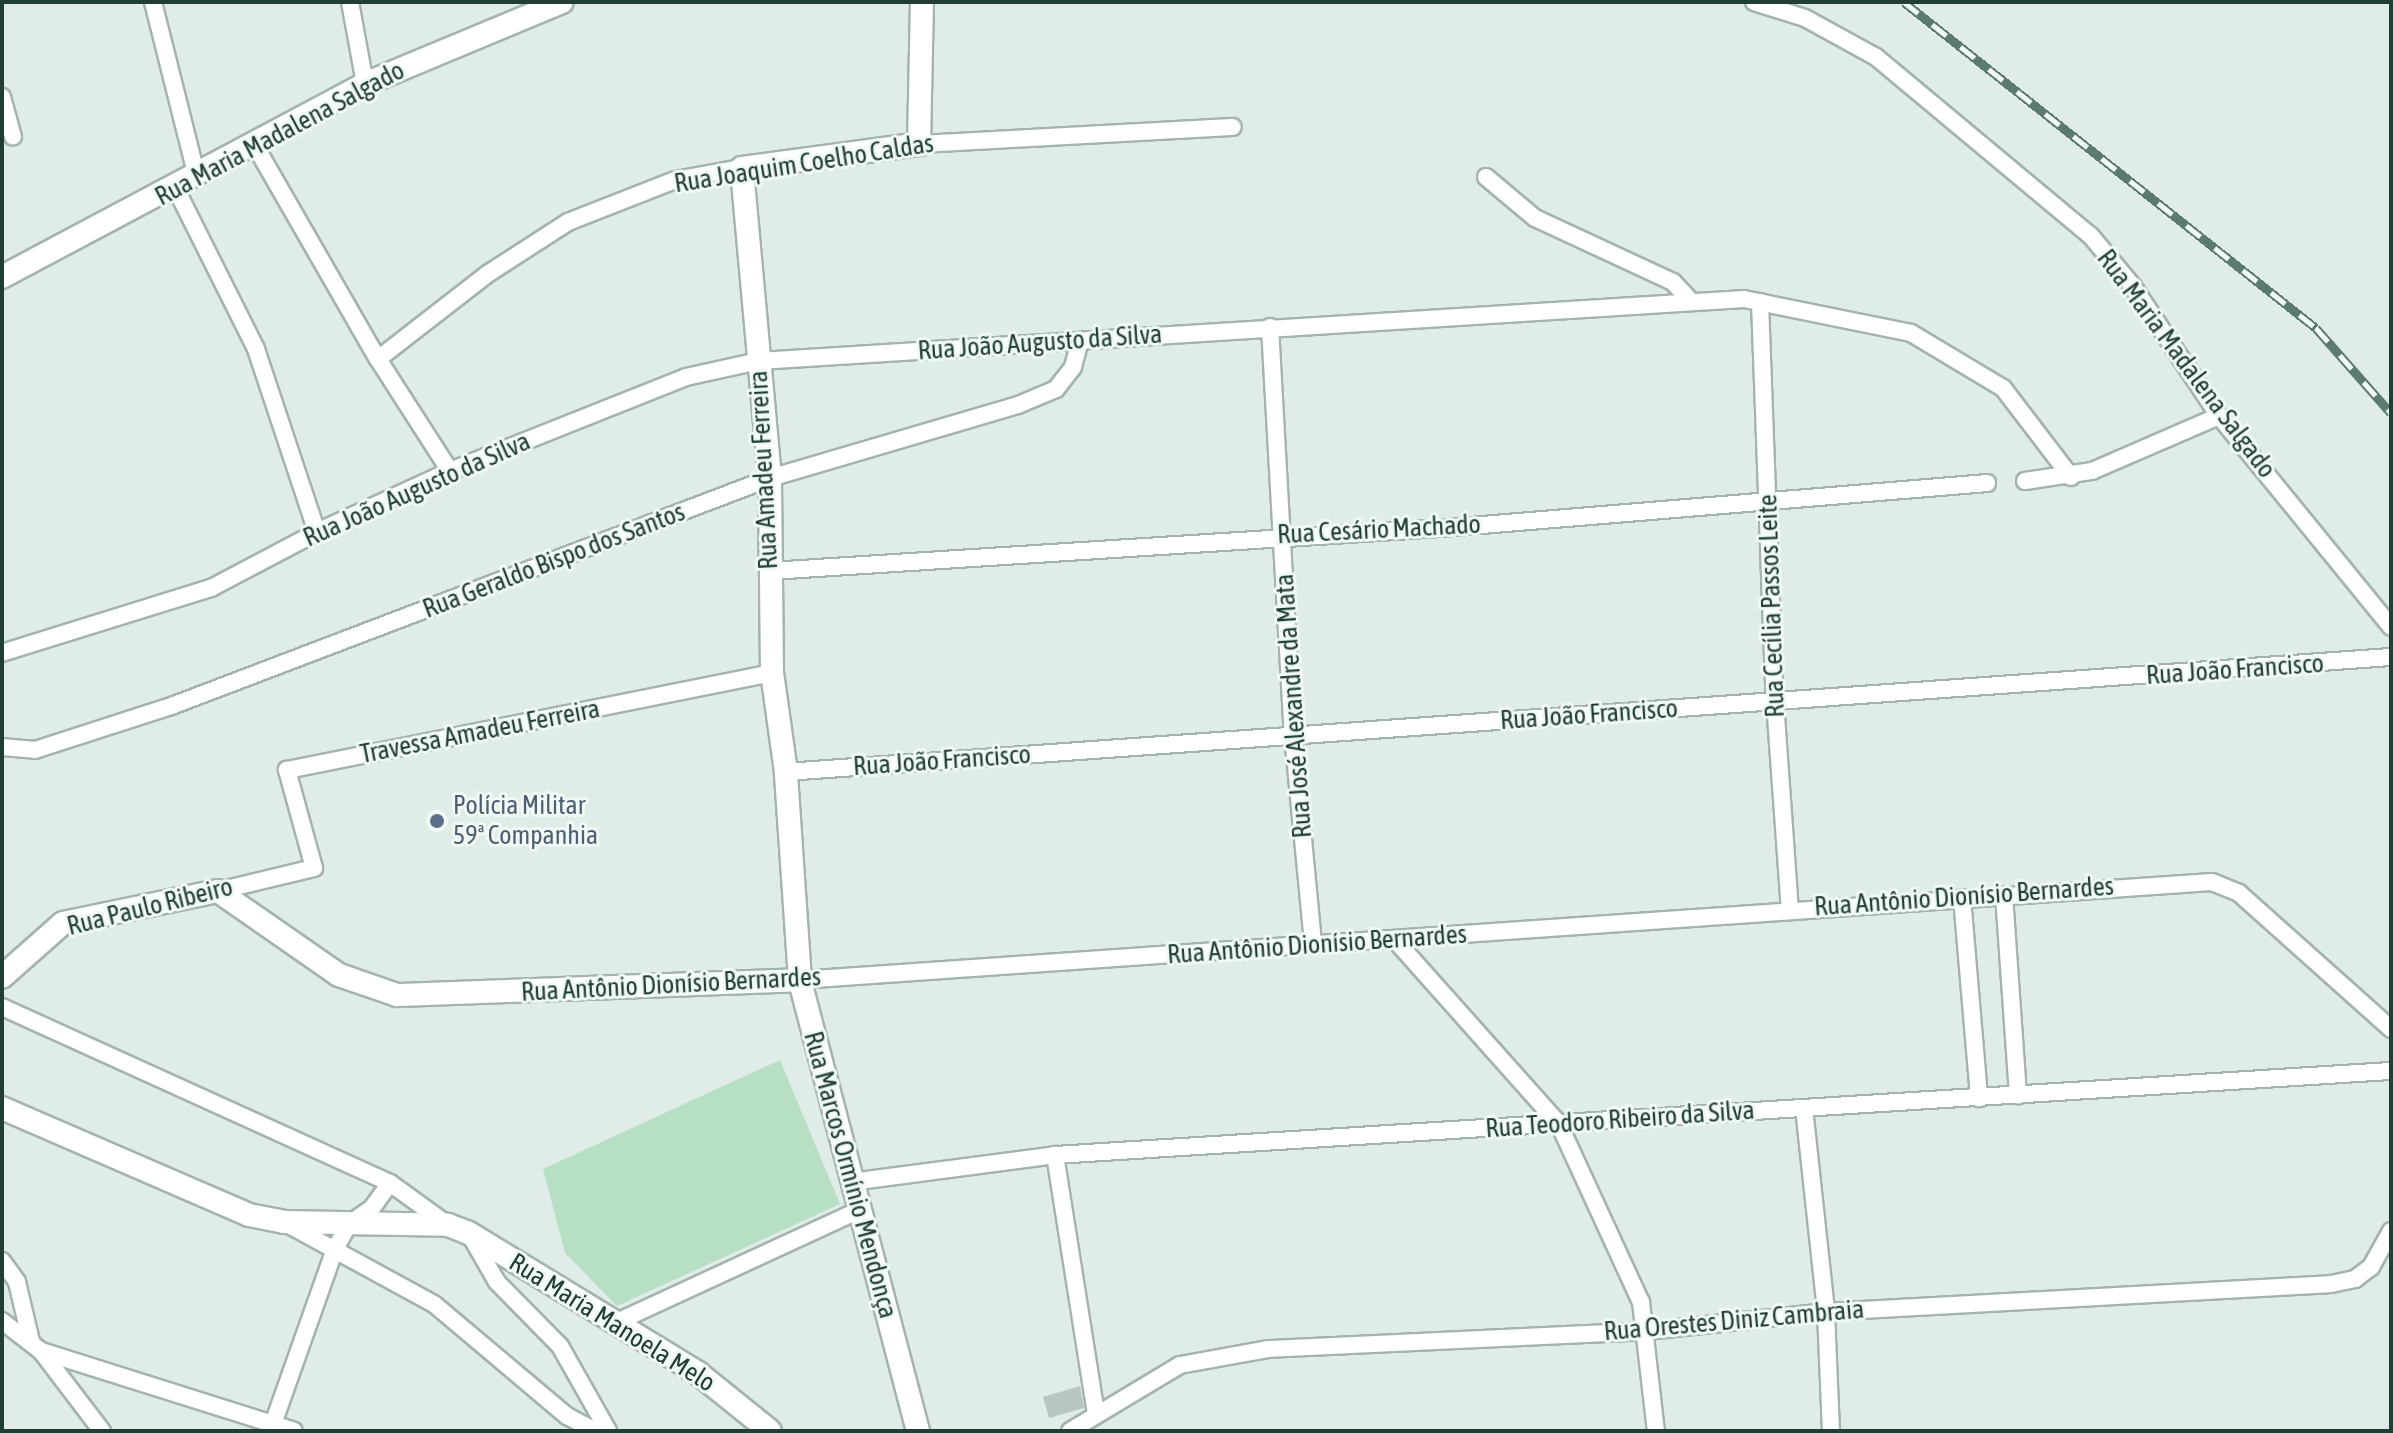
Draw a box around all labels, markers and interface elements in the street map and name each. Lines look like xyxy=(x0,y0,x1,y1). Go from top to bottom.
street label: Rua Maria Madalena Salgado xyxy=(150,55,410,213)
street label: Rua Joaquim Coelho Caldas xyxy=(672,128,936,200)
street label: Rua Maria Madalena Salgado xyxy=(2090,244,2282,484)
street label: Rua João Augusto da Silva xyxy=(917,319,1163,367)
street label: Rua Amadeu Ferreira xyxy=(743,370,785,570)
street label: Rua João Augusto da Silva xyxy=(299,426,535,554)
street label: Rua Cecília Passos Leite xyxy=(1753,494,1791,718)
street label: Rua Geraldo Bispo dos Santos xyxy=(419,497,689,625)
street label: Rua Cesário Machado xyxy=(1276,509,1482,551)
street label: Rua José Alexandre da Mata xyxy=(1269,573,1319,839)
street label: Rua João Francisco xyxy=(2145,648,2325,692)
street label: Travessa Amadeu Ferreira xyxy=(358,693,602,771)
street label: Rua João Francisco xyxy=(1499,693,1679,737)
street label: Rua João Francisco xyxy=(852,739,1032,783)
place label: Polícia Militar 59ª Companhia xyxy=(453,790,598,852)
marker: Polícia Militar 59ª Companhia xyxy=(428,812,446,830)
street label: Rua Paulo Ribeiro xyxy=(64,871,236,943)
street label: Rua Antônio Dionísio Bernardes xyxy=(1813,871,2115,923)
street label: Rua Antônio Dionísio Bernardes xyxy=(1166,919,1468,971)
street label: Rua Antônio Dionísio Bernardes xyxy=(520,962,822,1008)
street label: Rua Marcos Ormínio Mendonça xyxy=(797,1028,903,1322)
street label: Rua Teodoro Ribeiro da Silva xyxy=(1484,1095,1756,1145)
street label: Rua Maria Manoela Melo xyxy=(503,1247,721,1399)
street label: Rua Orestes Diniz Cambraia xyxy=(1603,1294,1865,1348)

